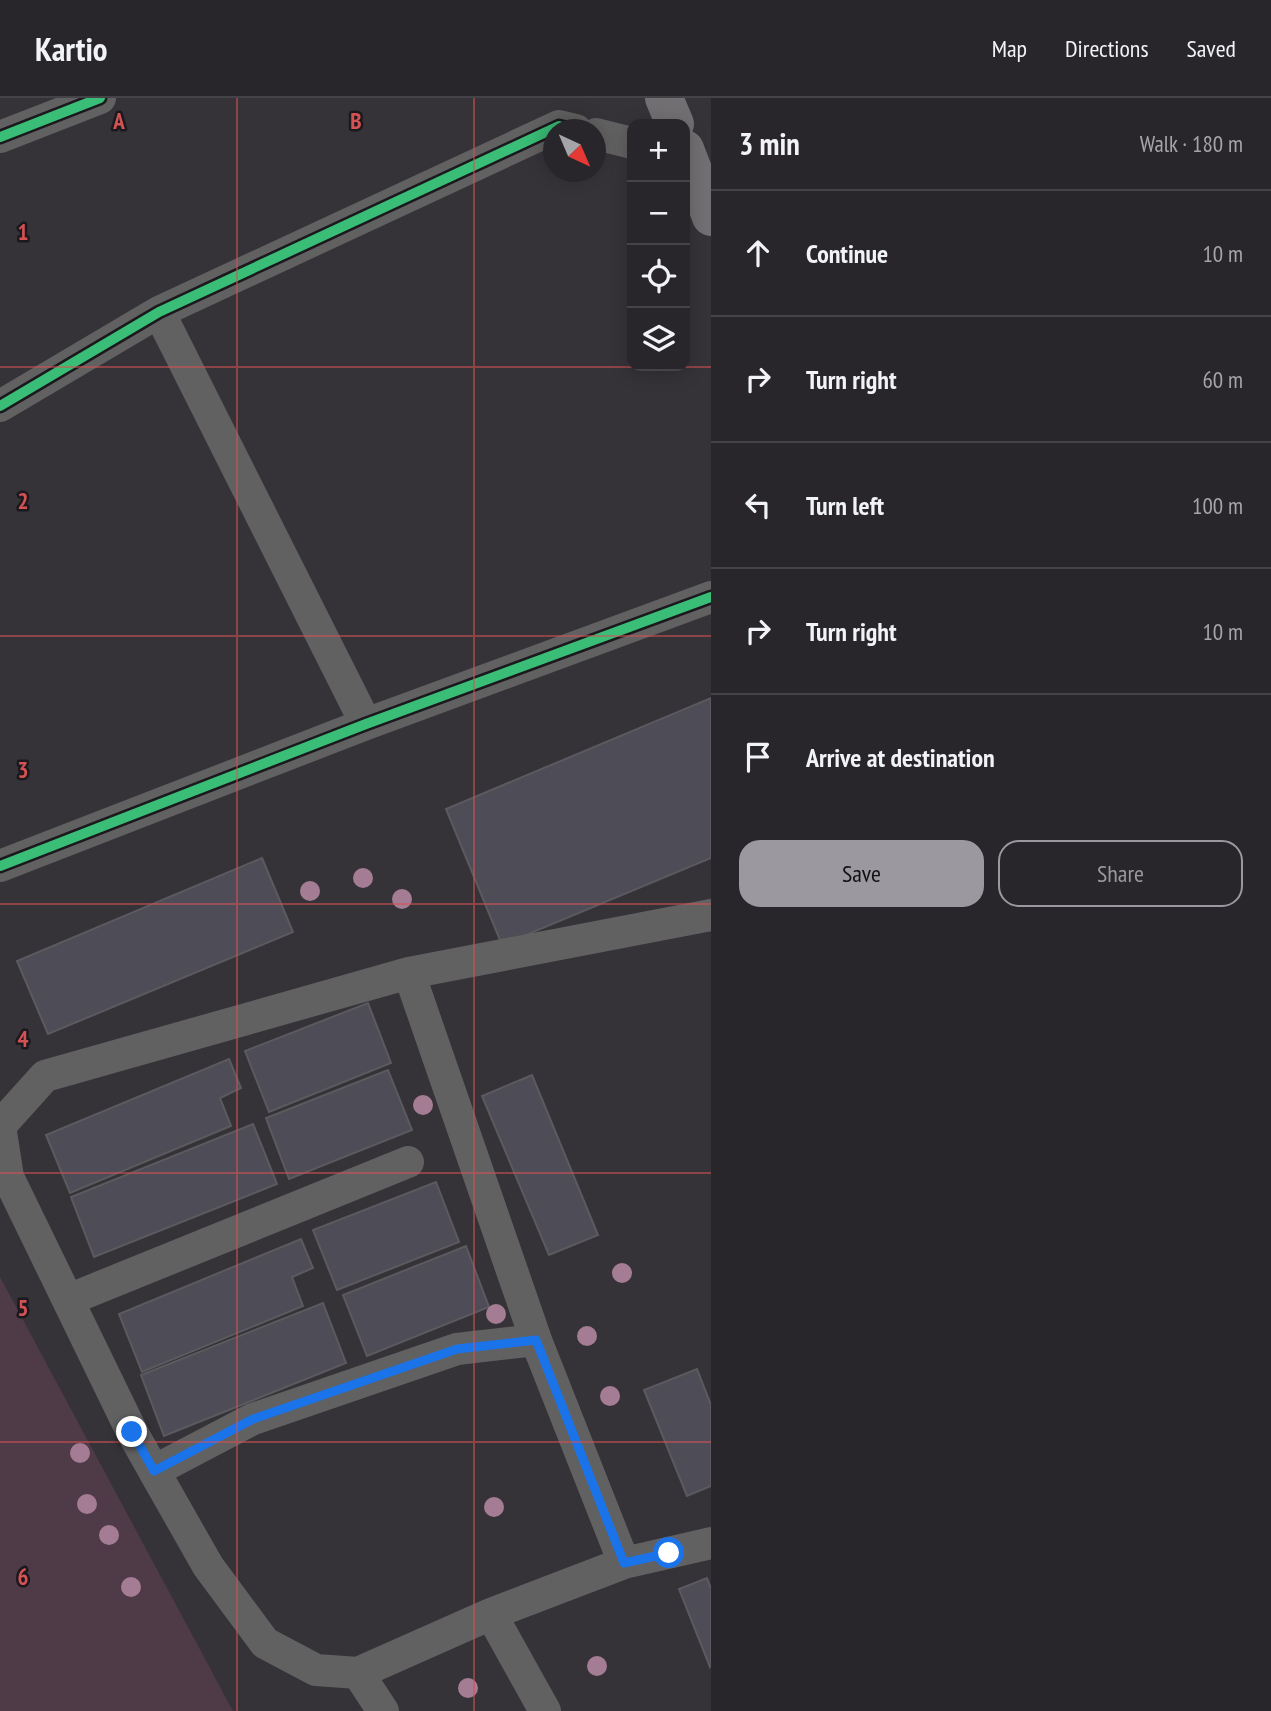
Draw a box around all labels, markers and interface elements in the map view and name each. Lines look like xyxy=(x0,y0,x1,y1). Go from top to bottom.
text: Kartio xyxy=(35,27,108,70)
text: Map xyxy=(992,33,1027,64)
text: Directions xyxy=(1065,33,1149,64)
text: Saved xyxy=(1187,33,1236,64)
text: A xyxy=(112,106,125,135)
text: B xyxy=(350,106,362,135)
north arrow xyxy=(543,119,606,182)
map controls xyxy=(627,119,690,371)
button: + xyxy=(627,119,690,182)
text: 3 min xyxy=(739,124,800,163)
text: Walk · 180 m xyxy=(1140,129,1243,158)
button: − xyxy=(627,182,690,245)
text: 1 xyxy=(18,217,29,246)
icon: ahead xyxy=(739,234,777,272)
text: Continue xyxy=(806,237,888,270)
text: 10 m xyxy=(1202,239,1243,268)
button: locate xyxy=(627,245,690,308)
button: layers xyxy=(627,308,690,371)
icon: right xyxy=(739,360,777,398)
text: Turn right xyxy=(806,363,897,396)
text: 60 m xyxy=(1202,365,1243,394)
text: 2 xyxy=(18,486,29,515)
icon: left xyxy=(739,486,777,524)
text: Turn left xyxy=(806,489,884,522)
text: 100 m xyxy=(1192,491,1243,520)
icon: right xyxy=(739,612,777,650)
text: Turn right xyxy=(806,615,897,648)
text: 10 m xyxy=(1202,617,1243,646)
icon: arrive xyxy=(739,738,777,776)
text: Arrive at destination xyxy=(806,741,995,774)
text: 3 xyxy=(18,755,29,784)
button: Save xyxy=(739,840,984,907)
button: Share xyxy=(998,840,1243,907)
text: 4 xyxy=(18,1024,29,1053)
text: 5 xyxy=(18,1293,29,1322)
route end xyxy=(116,1416,147,1447)
route start xyxy=(653,1537,684,1568)
text: 6 xyxy=(18,1562,29,1591)

